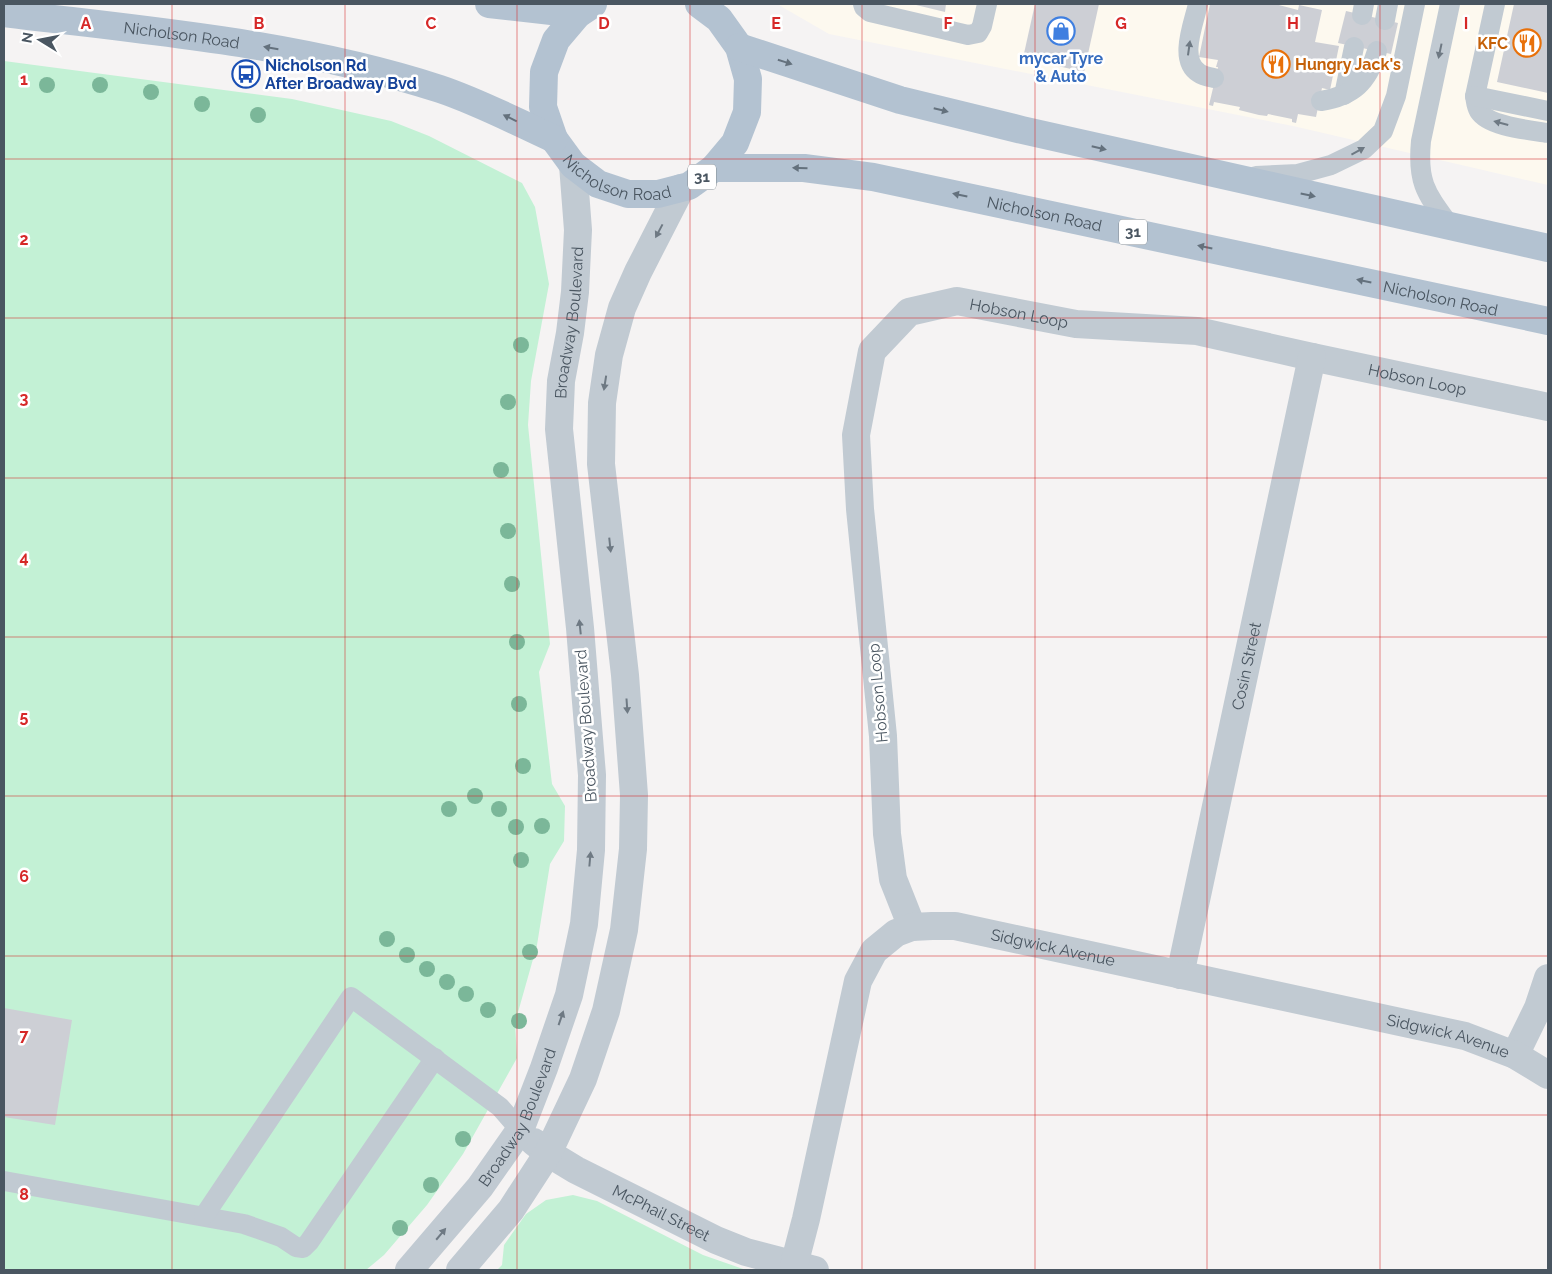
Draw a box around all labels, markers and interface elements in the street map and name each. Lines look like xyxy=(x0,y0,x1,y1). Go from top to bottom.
text: A xyxy=(81,14,92,33)
text: B xyxy=(254,14,265,33)
text: C xyxy=(426,14,437,33)
text: D xyxy=(598,14,610,33)
text: E xyxy=(771,14,781,33)
text: F xyxy=(943,14,953,33)
text: G xyxy=(1115,14,1127,33)
text: H xyxy=(1287,14,1299,33)
text: I xyxy=(1464,14,1468,33)
north arrow xyxy=(15,15,65,65)
shop icon: mycar Tyre & Auto xyxy=(1046,16,1076,46)
street label: Nicholson Road xyxy=(123,18,241,52)
restaurant icon: KFC xyxy=(1512,28,1542,58)
text: N xyxy=(18,31,36,44)
place label: KFC xyxy=(1477,34,1508,53)
one-way arrow xyxy=(1185,40,1193,56)
one-way arrow xyxy=(263,43,279,51)
one-way arrow xyxy=(1436,44,1444,59)
place label: mycar Tyre & Auto xyxy=(1019,49,1104,86)
restaurant icon: Hungry Jack's xyxy=(1261,49,1291,79)
place label: Hungry Jack's xyxy=(1295,55,1401,74)
place label: Nicholson Rd After Broadway Bvd xyxy=(265,56,417,93)
bus stop icon: Nicholson Rd After Broadway Bvd xyxy=(231,59,261,89)
one-way arrow xyxy=(778,59,793,67)
text: 1 xyxy=(20,70,28,89)
one-way arrow xyxy=(933,106,948,114)
one-way arrow xyxy=(503,114,517,122)
one-way arrow xyxy=(1493,119,1508,127)
one-way arrow xyxy=(1091,144,1106,152)
one-way arrow xyxy=(1351,147,1366,155)
street label: Nicholson Road xyxy=(559,151,673,204)
road number: 31 xyxy=(688,164,716,190)
one-way arrow xyxy=(792,164,808,172)
one-way arrow xyxy=(953,191,968,199)
one-way arrow xyxy=(1301,191,1316,199)
street label: Nicholson Road xyxy=(985,192,1104,235)
road number: 31 xyxy=(1119,220,1147,244)
one-way arrow xyxy=(655,224,663,238)
text: 2 xyxy=(19,230,29,249)
one-way arrow xyxy=(1197,243,1212,251)
street label: Broadway Boulevard xyxy=(551,246,587,399)
one-way arrow xyxy=(1355,277,1371,285)
street label: Nicholson Road xyxy=(1381,277,1500,320)
street label: Hobson Loop xyxy=(968,294,1070,332)
street label: Hobson Loop xyxy=(1367,360,1468,399)
one-way arrow xyxy=(601,375,609,391)
text: 3 xyxy=(20,389,29,408)
one-way arrow xyxy=(606,537,614,553)
text: 4 xyxy=(19,548,29,567)
one-way arrow xyxy=(576,618,584,634)
street label: Cosin Street xyxy=(1227,620,1265,712)
street label: Hobson Loop xyxy=(864,642,892,744)
street label: Broadway Boulevard xyxy=(571,649,601,803)
one-way arrow xyxy=(624,699,632,715)
text: 5 xyxy=(20,707,29,726)
one-way arrow xyxy=(586,850,594,866)
text: 6 xyxy=(19,867,29,886)
street label: Sidgwick Avenue xyxy=(989,925,1117,970)
one-way arrow xyxy=(557,1010,565,1025)
street label: Sidgwick Avenue xyxy=(1385,1010,1512,1062)
text: 7 xyxy=(20,1026,29,1045)
street label: Broadway Boulevard xyxy=(474,1046,560,1190)
street label: McPhail Street xyxy=(609,1180,714,1245)
text: 8 xyxy=(19,1185,29,1204)
one-way arrow xyxy=(435,1227,446,1240)

